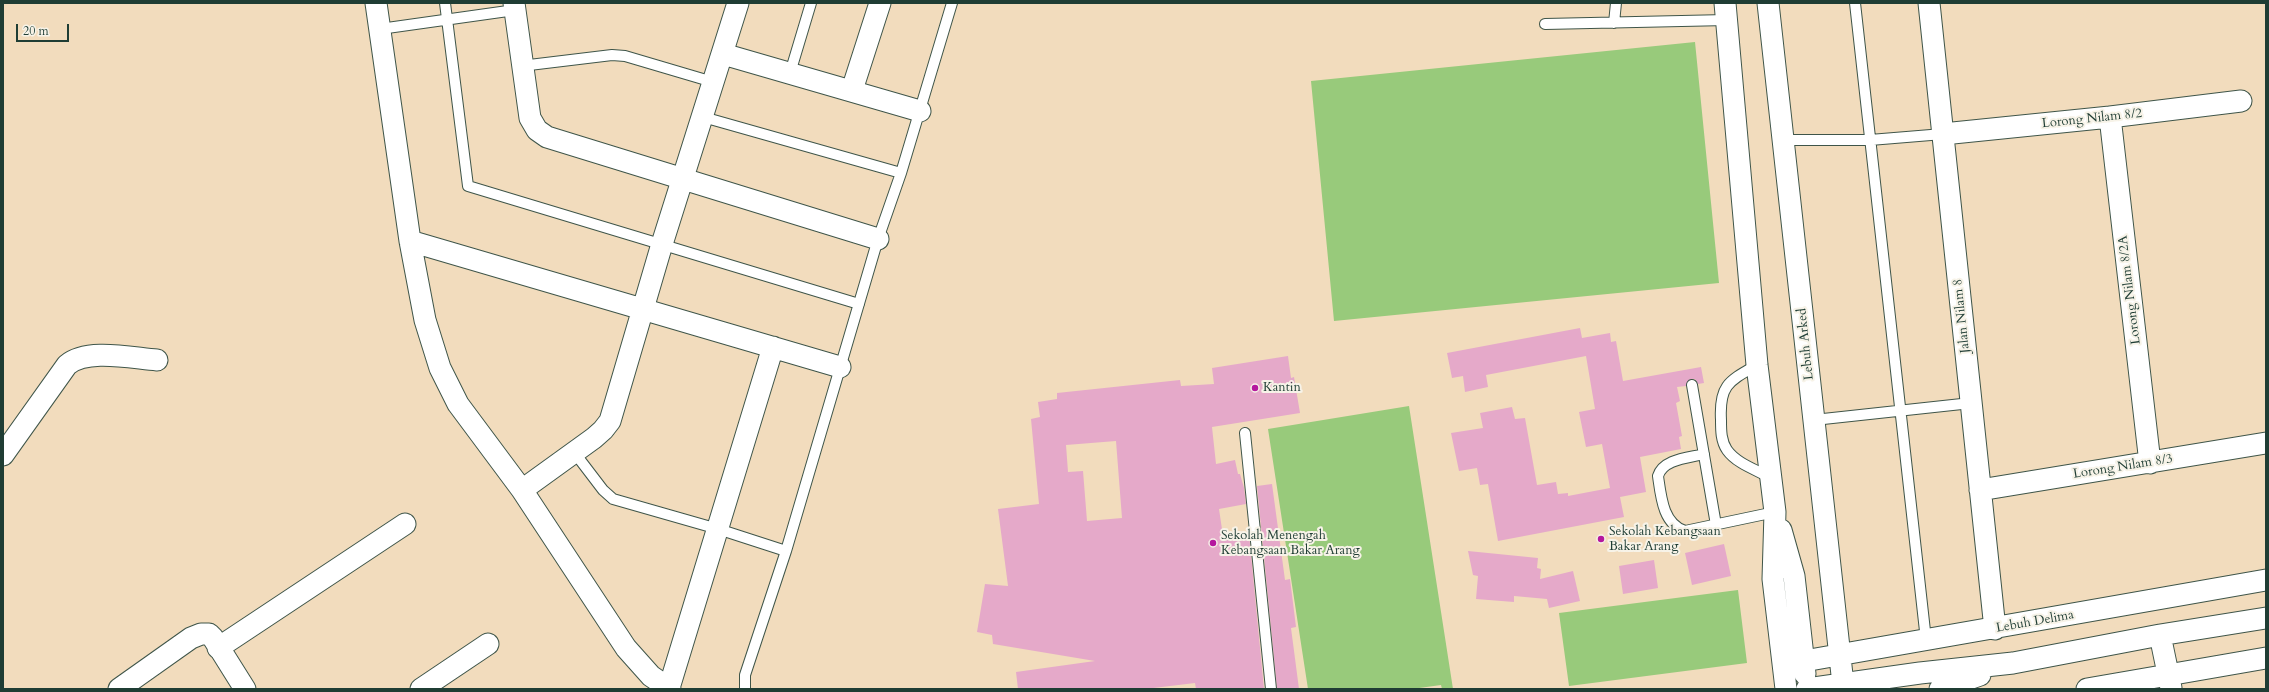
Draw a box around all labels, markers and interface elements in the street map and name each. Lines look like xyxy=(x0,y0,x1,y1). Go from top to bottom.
scale bar xyxy=(18,16,71,42)
text: 20 m xyxy=(23,23,49,39)
street label: Lorong Nilam 8/2 xyxy=(2041,106,2143,132)
street label: Lorong Nilam 8/2A xyxy=(2116,235,2144,345)
street label: Jalan Nilam 8 xyxy=(1950,278,1974,354)
street label: Lebuh Arked xyxy=(1794,307,1818,381)
place label: Kantin xyxy=(1263,380,1301,396)
marker: Kantin xyxy=(1250,383,1260,393)
street label: Lorong Nilam 8/3 xyxy=(2072,451,2174,483)
place label: Sekolah Kebangsaan Bakar Arang xyxy=(1609,524,1721,555)
place label: Sekolah Menengah Kebangsaan Bakar Arang xyxy=(1221,528,1360,559)
marker: Sekolah Kebangsaan Bakar Arang xyxy=(1596,534,1606,544)
marker: Sekolah Menengah Kebangsaan Bakar Arang xyxy=(1208,538,1218,548)
street label: Lebuh Delima xyxy=(1995,607,2075,637)

